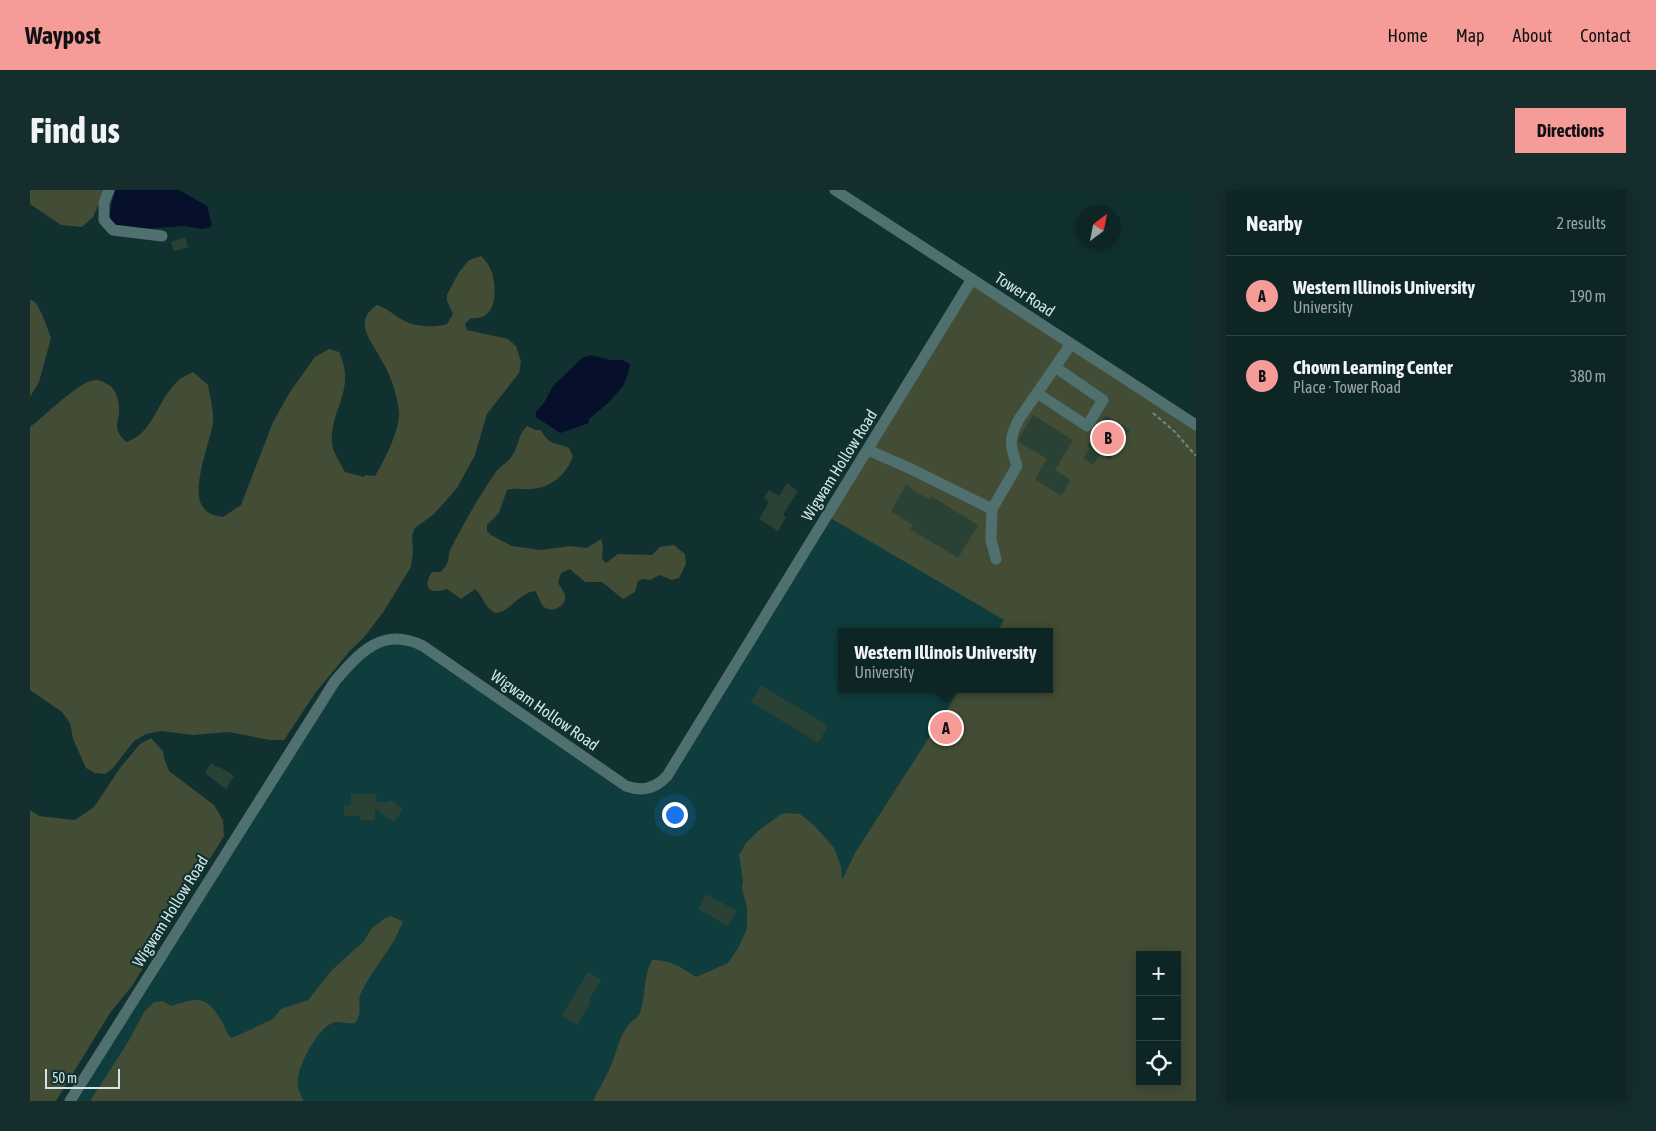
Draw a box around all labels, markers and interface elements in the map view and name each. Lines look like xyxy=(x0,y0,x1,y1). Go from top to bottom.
text: Waypost xyxy=(25,22,101,49)
text: Home xyxy=(1388,25,1428,46)
text: Map xyxy=(1456,25,1485,46)
text: About xyxy=(1513,25,1552,46)
text: Contact xyxy=(1580,25,1631,46)
button: Directions xyxy=(1515,108,1626,153)
text: Find us xyxy=(30,110,120,150)
north arrow xyxy=(1076,205,1121,250)
text: Nearby xyxy=(1246,211,1302,235)
text: 2 results xyxy=(1556,214,1606,232)
street label: Tower Road xyxy=(992,268,1058,320)
text: Western Illinois University xyxy=(1293,276,1475,298)
text: A xyxy=(1258,287,1266,305)
text: 190 m xyxy=(1570,287,1606,305)
text: University xyxy=(1293,298,1353,316)
text: Chown Learning Center xyxy=(1293,356,1453,378)
text: B xyxy=(1258,367,1266,385)
text: 380 m xyxy=(1570,367,1606,385)
text: Place · Tower Road xyxy=(1293,378,1401,396)
street label: Wigwam Hollow Road xyxy=(798,406,881,524)
pin: B xyxy=(1092,419,1124,457)
popup xyxy=(838,628,1053,693)
text: Western Illinois University xyxy=(854,641,1037,663)
text: University xyxy=(854,663,914,681)
street label: Wigwam Hollow Road xyxy=(487,666,602,755)
pin: A xyxy=(930,709,962,747)
your location xyxy=(662,802,688,828)
street label: Wigwam Hollow Road xyxy=(129,852,212,970)
map controls xyxy=(1136,951,1181,1086)
button: + xyxy=(1136,951,1181,996)
button: − xyxy=(1136,996,1181,1041)
button: locate xyxy=(1136,1041,1181,1086)
scale bar xyxy=(45,1066,120,1089)
text: 50 m xyxy=(52,1070,77,1086)

